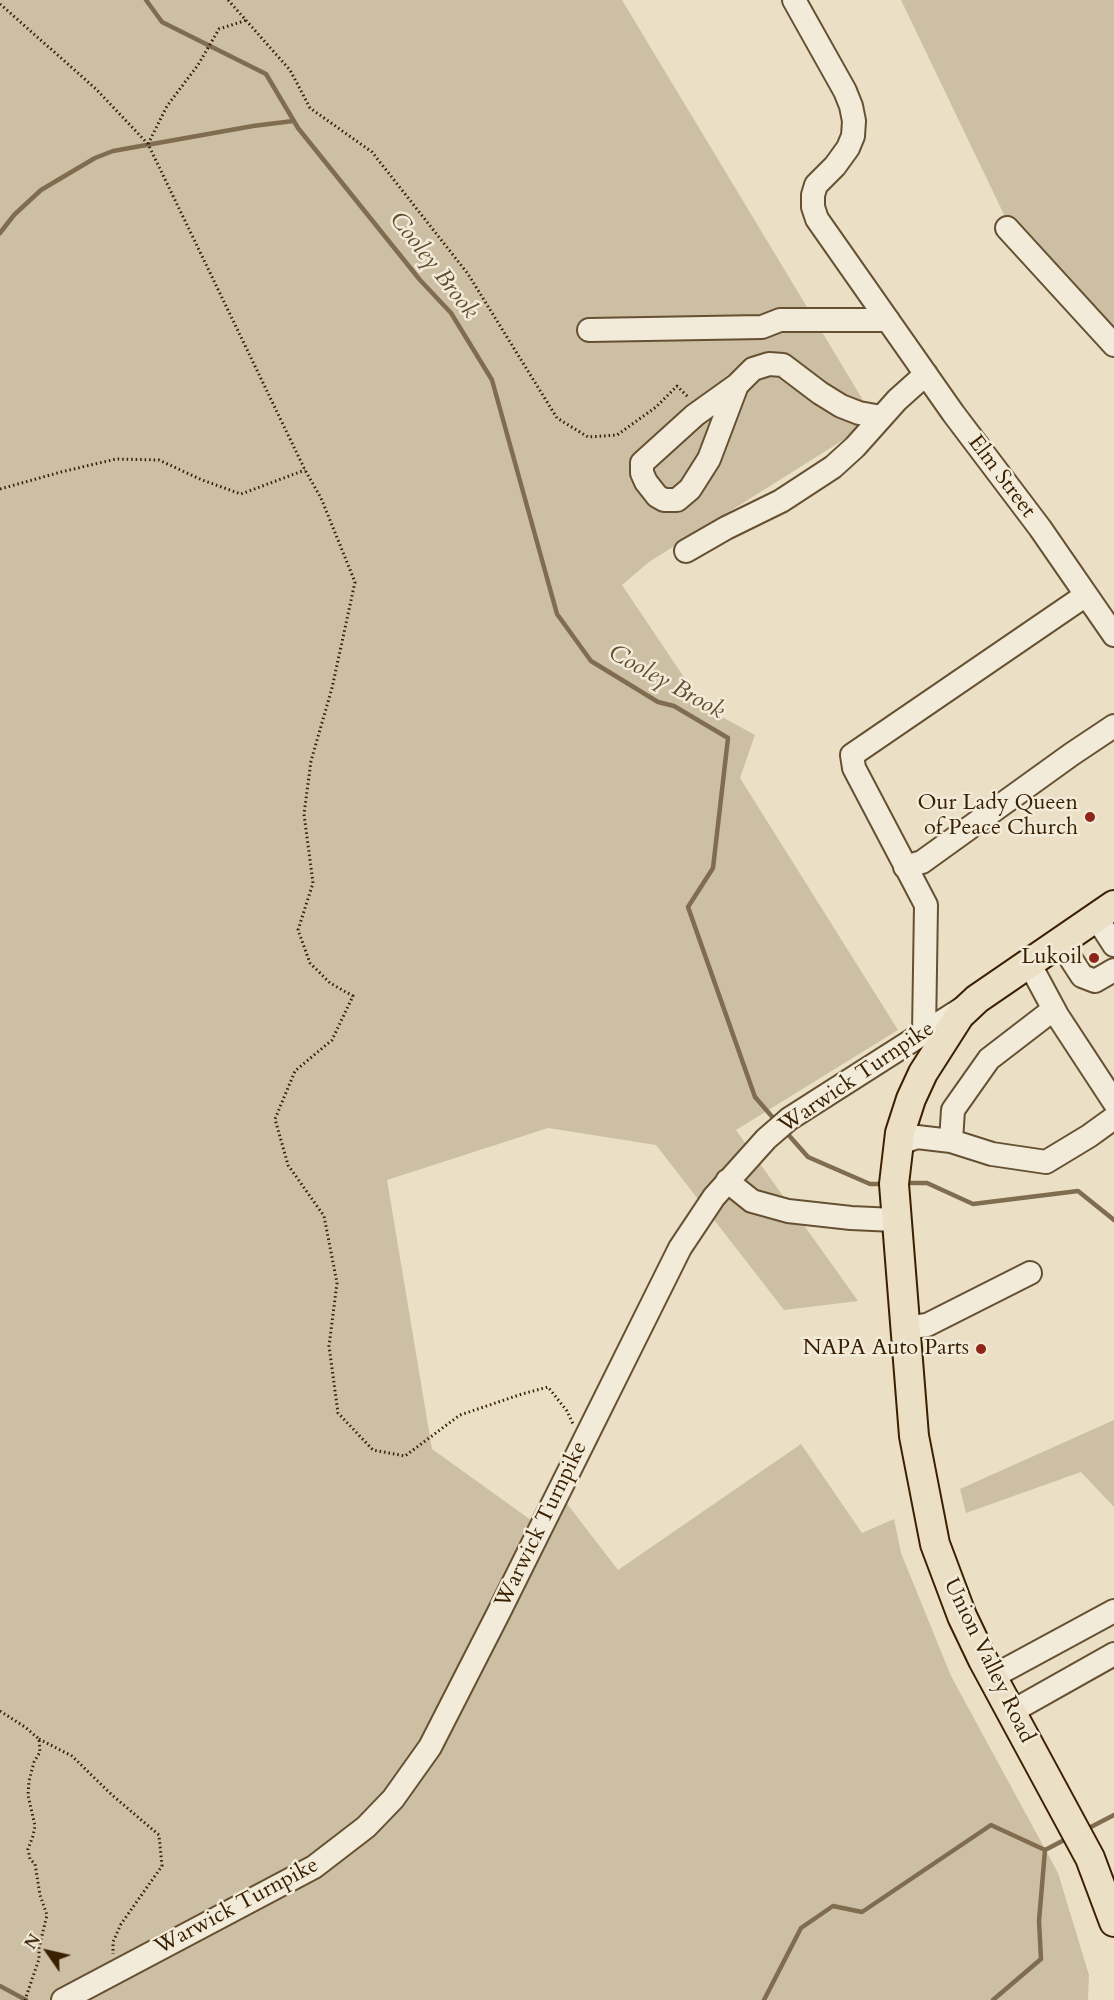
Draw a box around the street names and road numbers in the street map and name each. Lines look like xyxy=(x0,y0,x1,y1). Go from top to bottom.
street label: Elm Street xyxy=(961,430,1041,524)
street label: Warwick Turnpike xyxy=(774,1016,940,1140)
street label: Warwick Turnpike xyxy=(490,1438,594,1612)
street label: Union Valley Road xyxy=(937,1574,1039,1748)
street label: Warwick Turnpike xyxy=(151,1853,323,1961)

